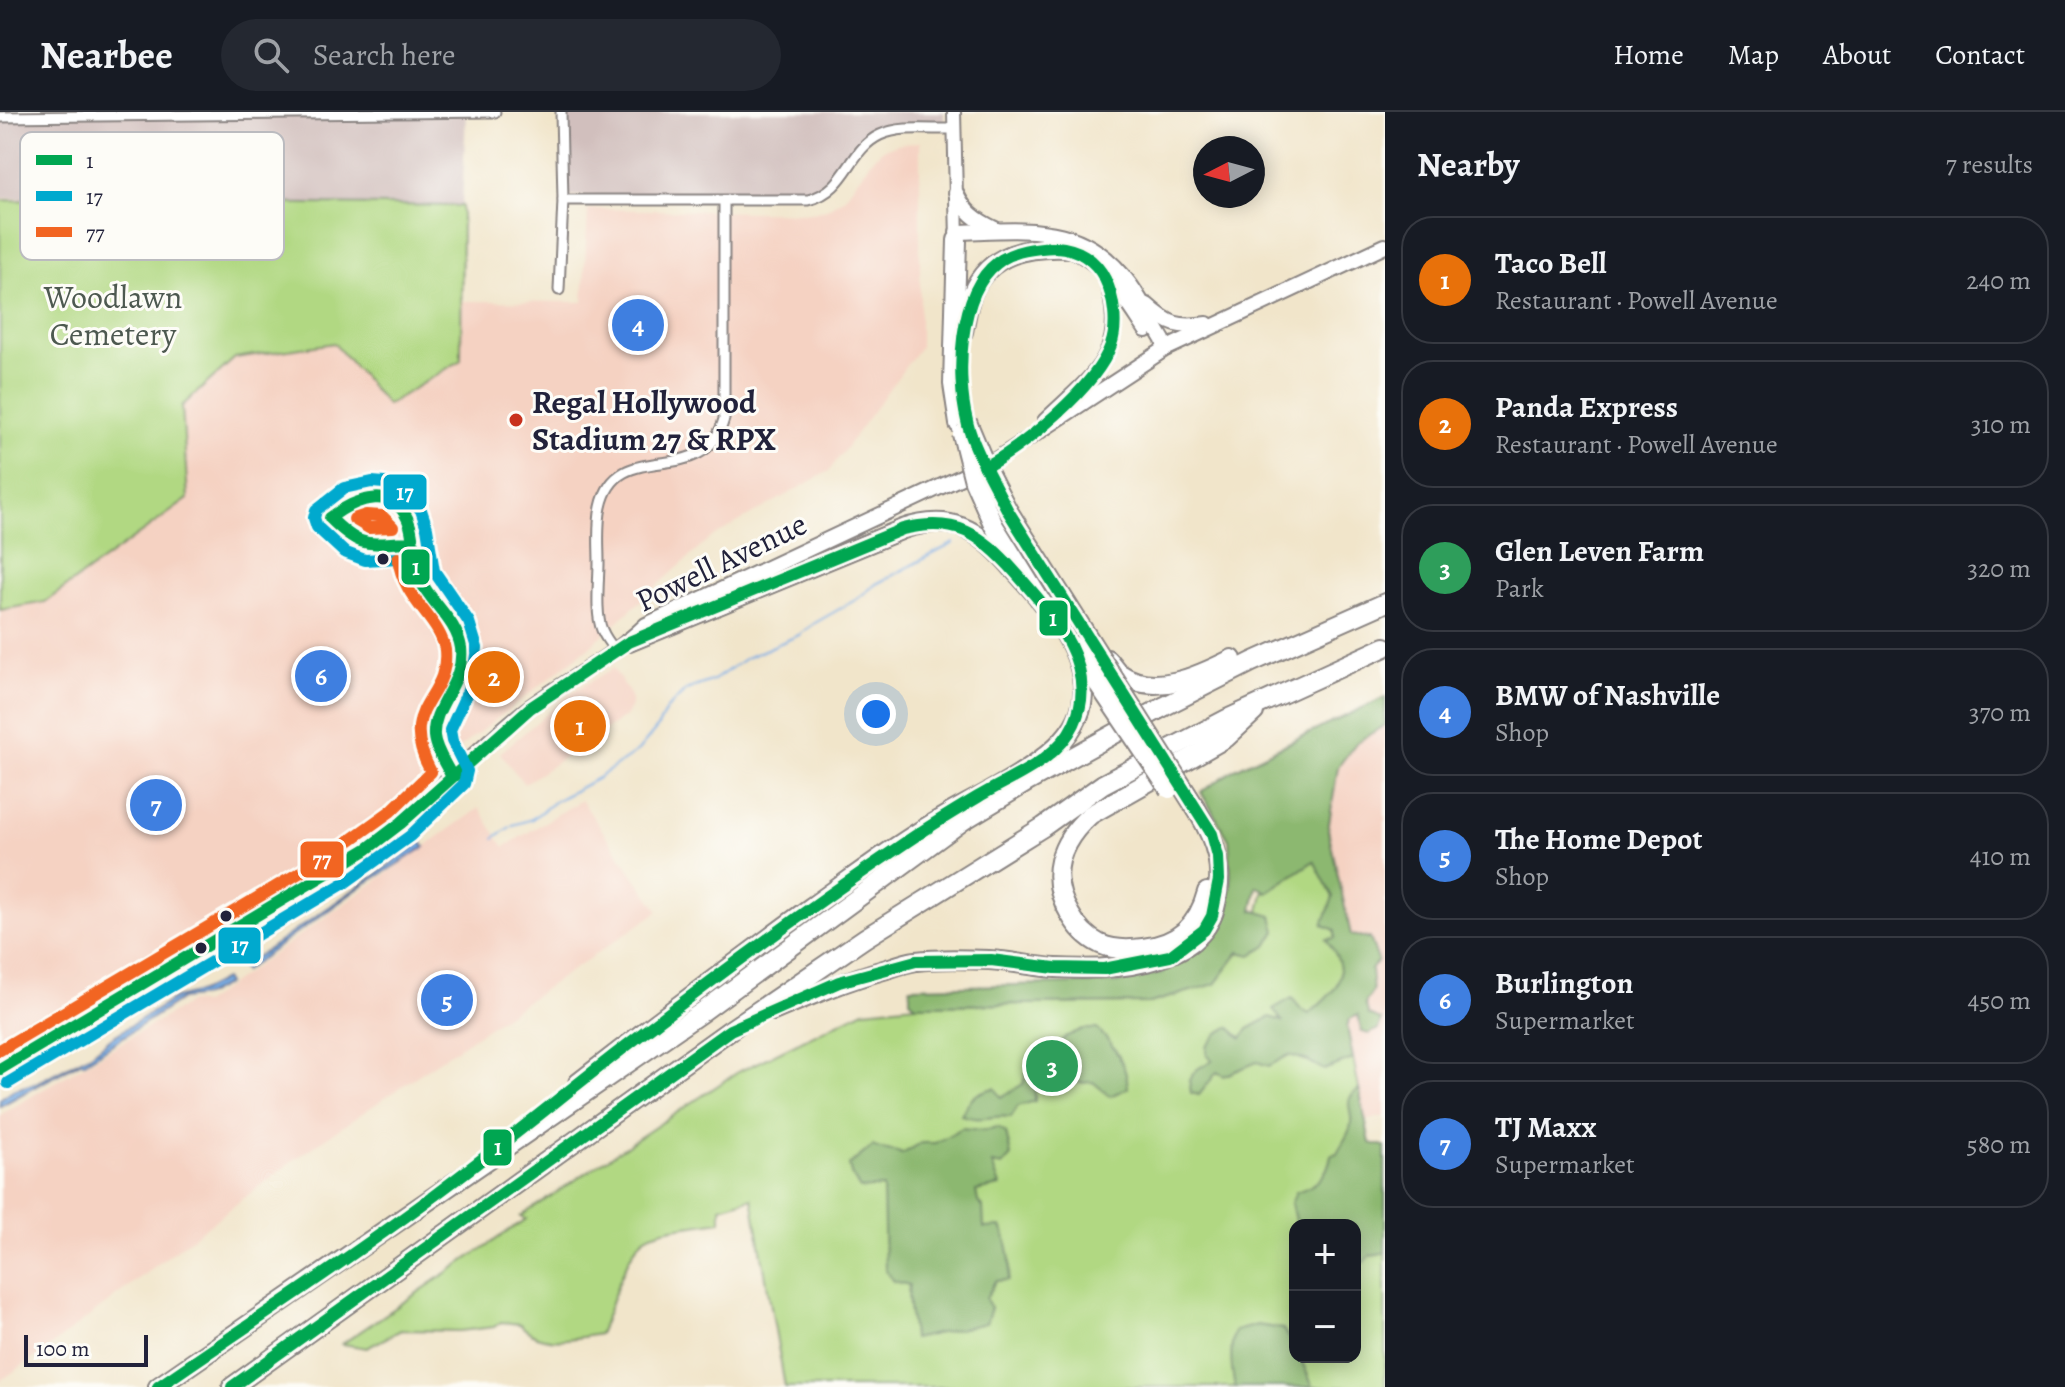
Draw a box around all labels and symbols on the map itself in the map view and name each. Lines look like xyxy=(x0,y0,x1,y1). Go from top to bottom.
legend xyxy=(20,132,284,260)
north arrow xyxy=(1193,136,1265,208)
text: 1 xyxy=(86,146,94,176)
text: 17 xyxy=(86,182,104,212)
text: 77 xyxy=(86,218,105,248)
park label: Woodlawn Cemetery xyxy=(43,275,182,356)
pin: 4 xyxy=(612,295,664,355)
place label: Regal Hollywood Stadium 27 & RPX xyxy=(532,380,776,461)
marker: Regal Hollywood Stadium 27 & RPX xyxy=(507,411,525,429)
line badge: 17 xyxy=(382,473,428,511)
text: 17 xyxy=(396,478,414,508)
street label: Powell Avenue xyxy=(628,502,814,622)
line badge: 1 xyxy=(400,548,431,586)
unlabelled marker xyxy=(375,551,391,567)
text: 1 xyxy=(412,553,420,583)
line badge: 1 xyxy=(1038,599,1069,637)
text: 1 xyxy=(1049,604,1057,634)
pin: 6 xyxy=(295,646,347,706)
pin: 2 xyxy=(468,647,520,707)
your location xyxy=(856,694,896,734)
pin: 1 xyxy=(554,696,606,756)
pin: 7 xyxy=(130,775,182,835)
line badge: 77 xyxy=(299,840,345,879)
text: 77 xyxy=(313,845,332,875)
unlabelled marker xyxy=(218,908,234,924)
line badge: 17 xyxy=(217,926,262,965)
text: 17 xyxy=(231,931,249,961)
unlabelled marker xyxy=(193,940,209,956)
pin: 5 xyxy=(421,970,473,1030)
pin: 3 xyxy=(1026,1036,1078,1096)
line badge: 1 xyxy=(482,1128,513,1167)
text: 1 xyxy=(494,1133,502,1163)
scale bar xyxy=(24,1331,148,1367)

